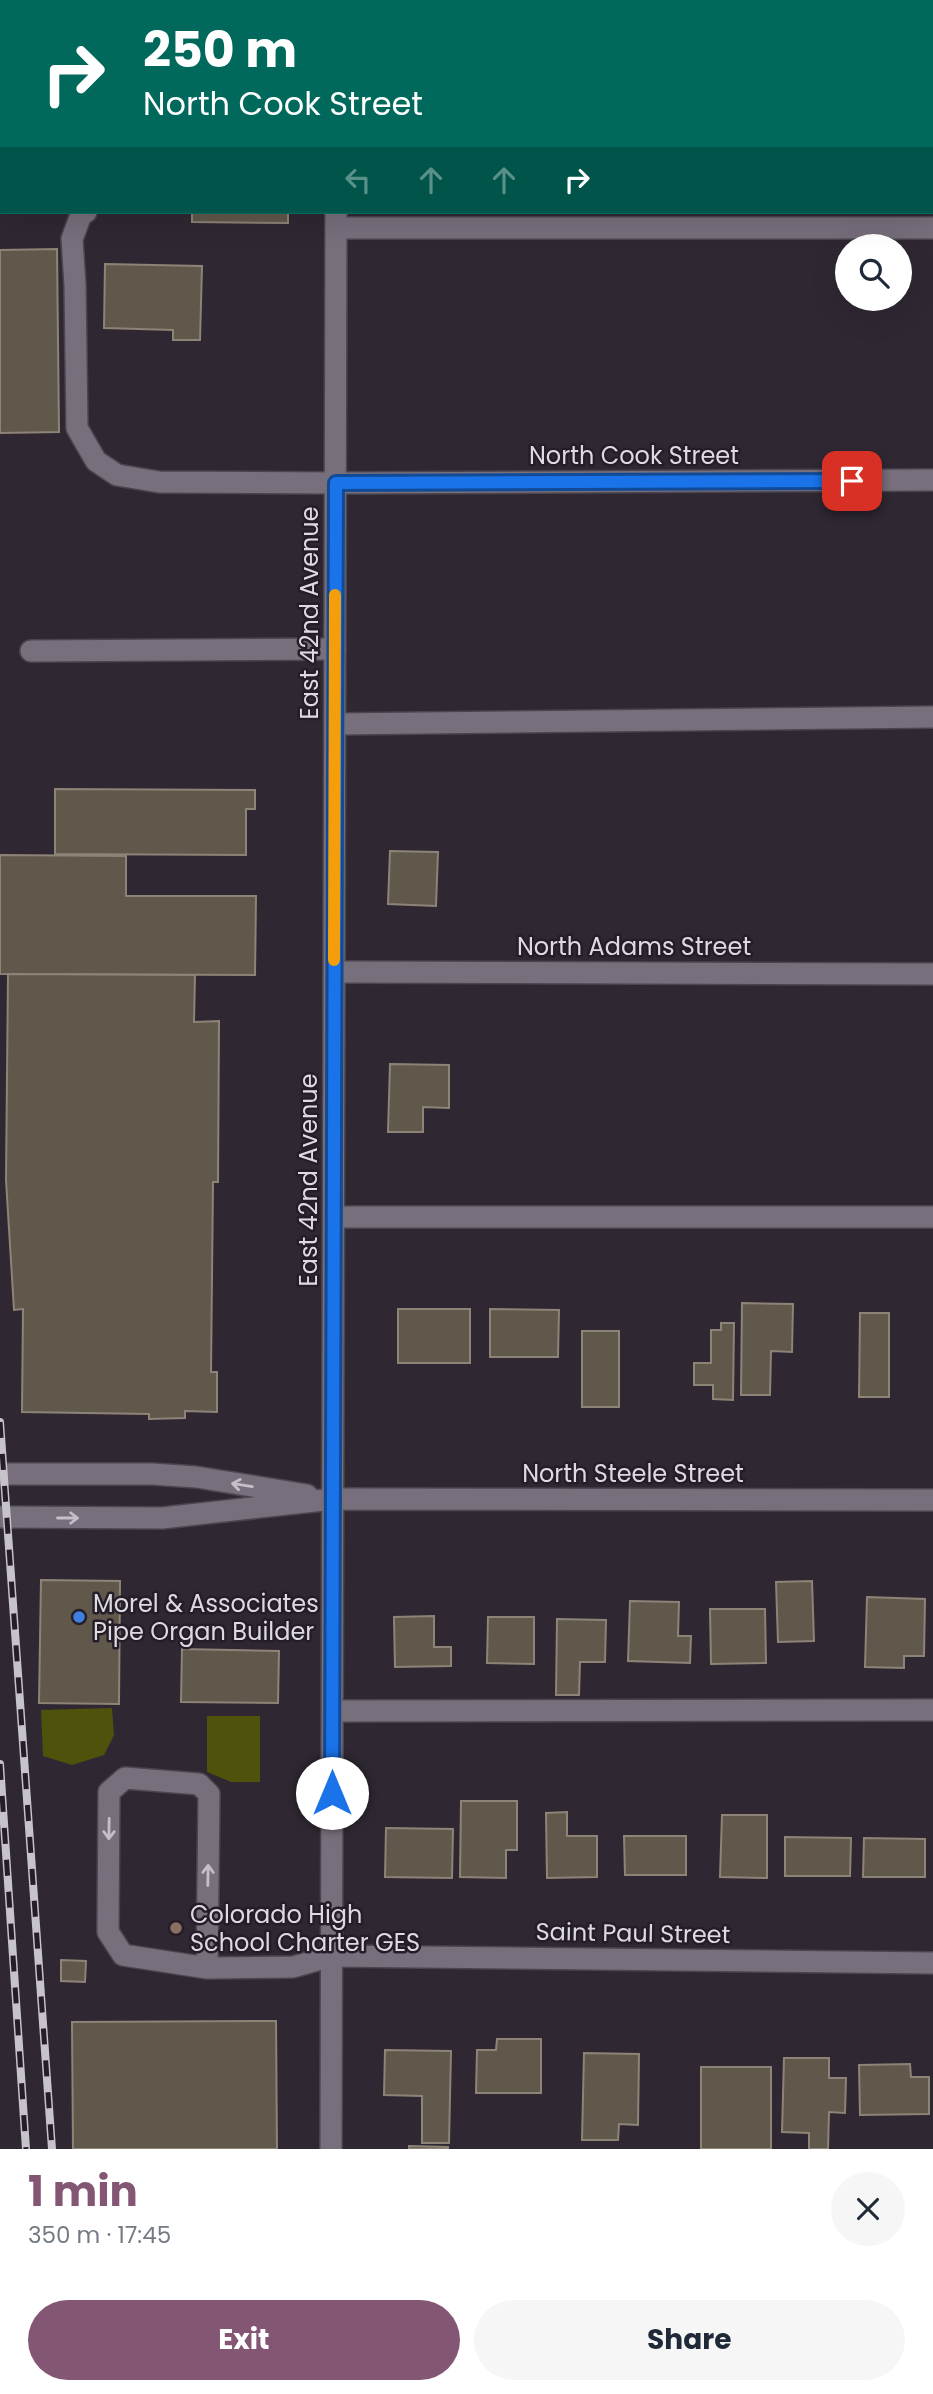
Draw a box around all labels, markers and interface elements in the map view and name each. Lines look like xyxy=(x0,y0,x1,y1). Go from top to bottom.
text: 250 m xyxy=(143,16,297,84)
icon: right xyxy=(28,28,119,119)
text: North Cook Street xyxy=(143,81,423,126)
icon: left xyxy=(339,161,377,199)
icon: ahead xyxy=(412,161,450,199)
icon: ahead xyxy=(485,161,523,199)
icon: right xyxy=(558,161,596,199)
map controls xyxy=(835,234,912,311)
button: search xyxy=(835,234,912,311)
street label: North Cook Street xyxy=(529,439,739,472)
pin xyxy=(822,451,882,511)
icon: arrive xyxy=(833,462,871,500)
street label: East 42nd Avenue xyxy=(293,506,326,720)
street label: North Adams Street xyxy=(517,930,751,963)
street label: East 42nd Avenue xyxy=(292,1073,325,1287)
street label: North Steele Street xyxy=(522,1457,744,1490)
one-way arrow xyxy=(231,1478,254,1491)
one-way arrow xyxy=(56,1511,79,1524)
place label: Morel & Associates Pipe Organ Builder xyxy=(93,1587,319,1648)
marker: Morel & Associates Pipe Organ Builder xyxy=(71,1609,87,1625)
position arrow xyxy=(295,1756,369,1830)
one-way arrow xyxy=(102,1817,116,1840)
one-way arrow xyxy=(201,1864,215,1887)
place label: Colorado High School Charter GES xyxy=(190,1898,420,1959)
street label: Saint Paul Street xyxy=(535,1915,731,1951)
marker: Colorado High School Charter GES xyxy=(168,1920,184,1936)
text: 1 min xyxy=(28,2162,138,2221)
button: close xyxy=(831,2172,905,2246)
text: 350 m · 17:45 xyxy=(28,2219,171,2251)
button: Exit xyxy=(28,2300,460,2380)
button: Share xyxy=(474,2300,905,2380)

